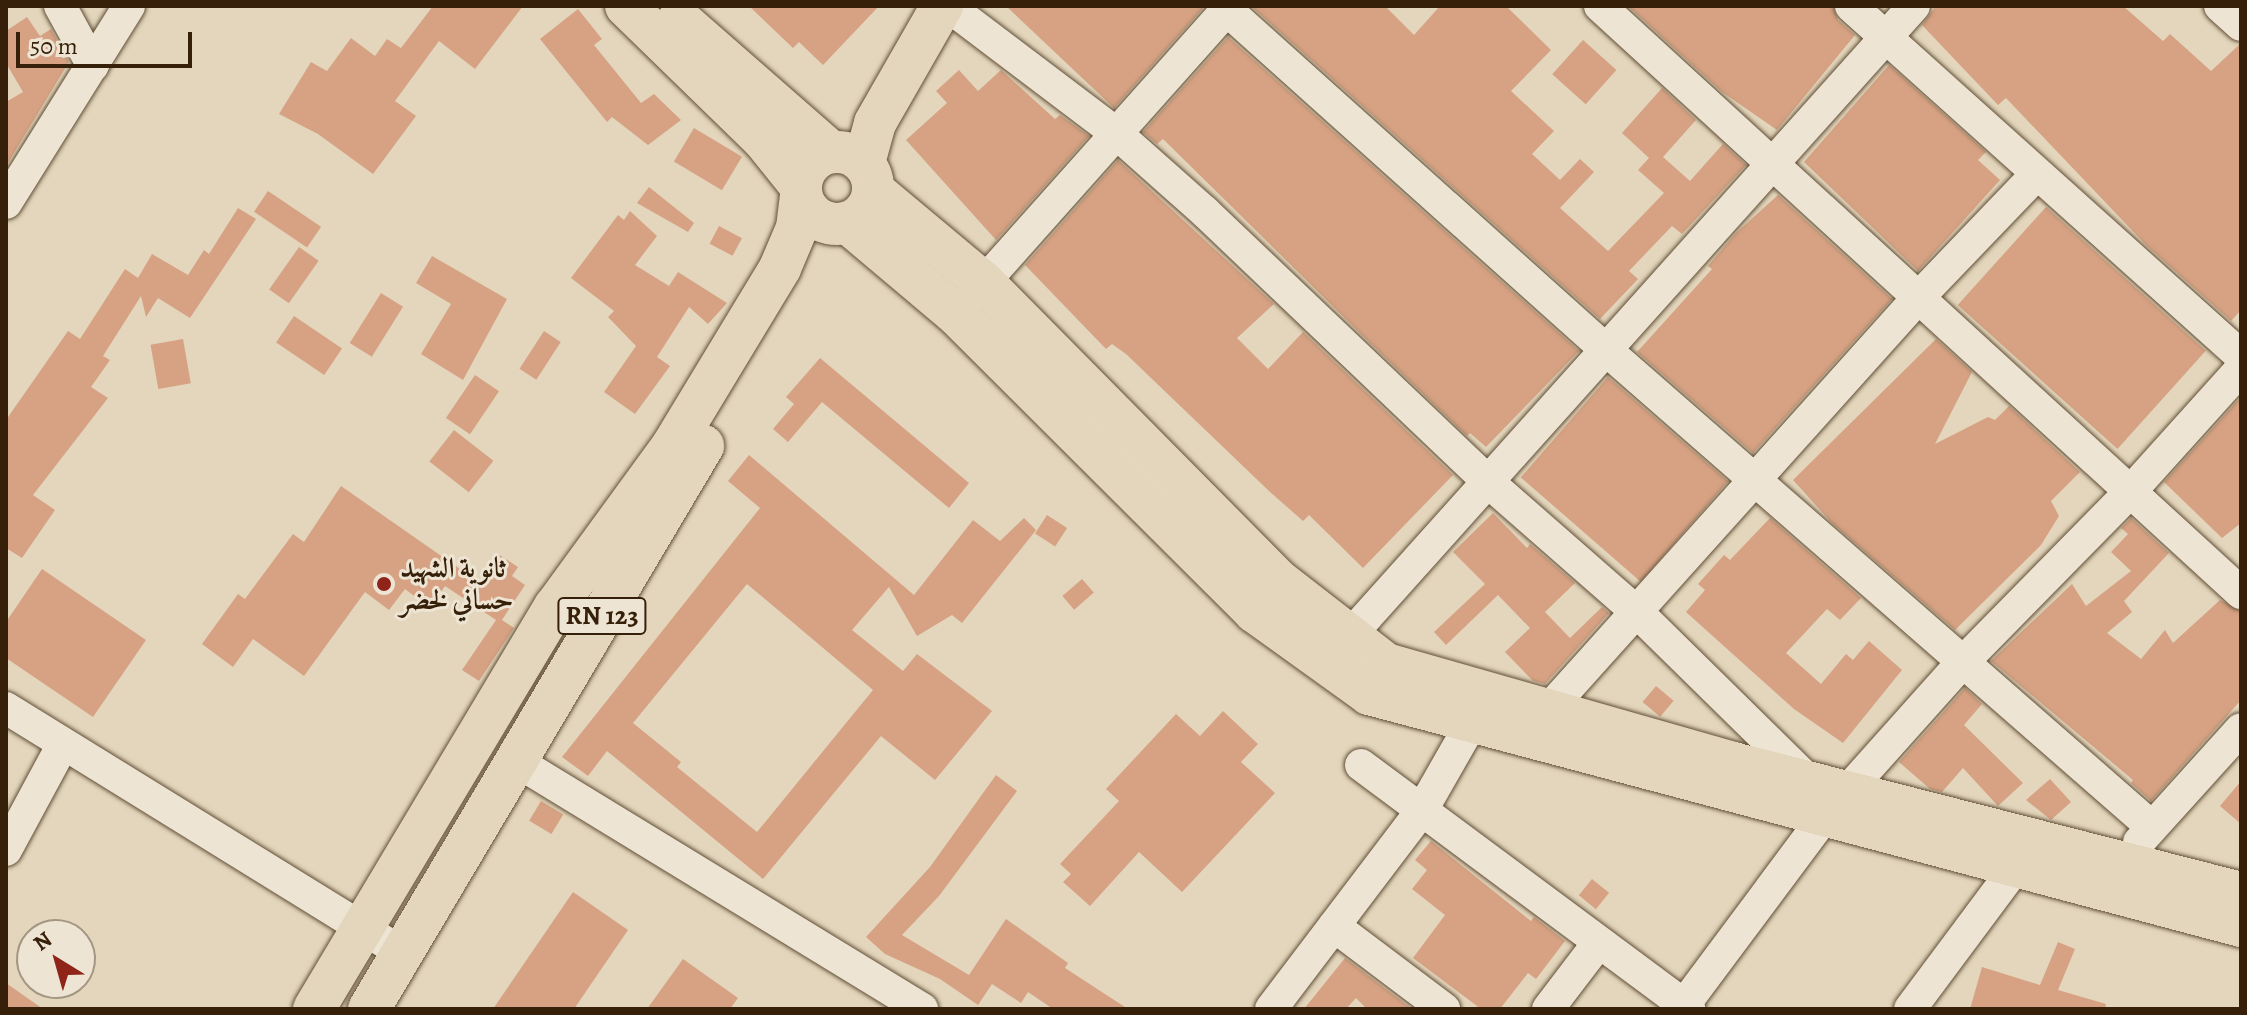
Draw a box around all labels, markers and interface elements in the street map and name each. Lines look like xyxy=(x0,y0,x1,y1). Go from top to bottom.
scale bar xyxy=(20,16,196,66)
text: 50 m xyxy=(30,30,78,62)
place label: ثانوية الشهيد حساني لخضر xyxy=(400,551,514,617)
marker: ثانوية الشهيد حساني لخضر xyxy=(375,575,393,593)
road number: RN 123 xyxy=(556,594,648,638)
north arrow xyxy=(16,919,96,999)
text: N xyxy=(27,925,58,958)

